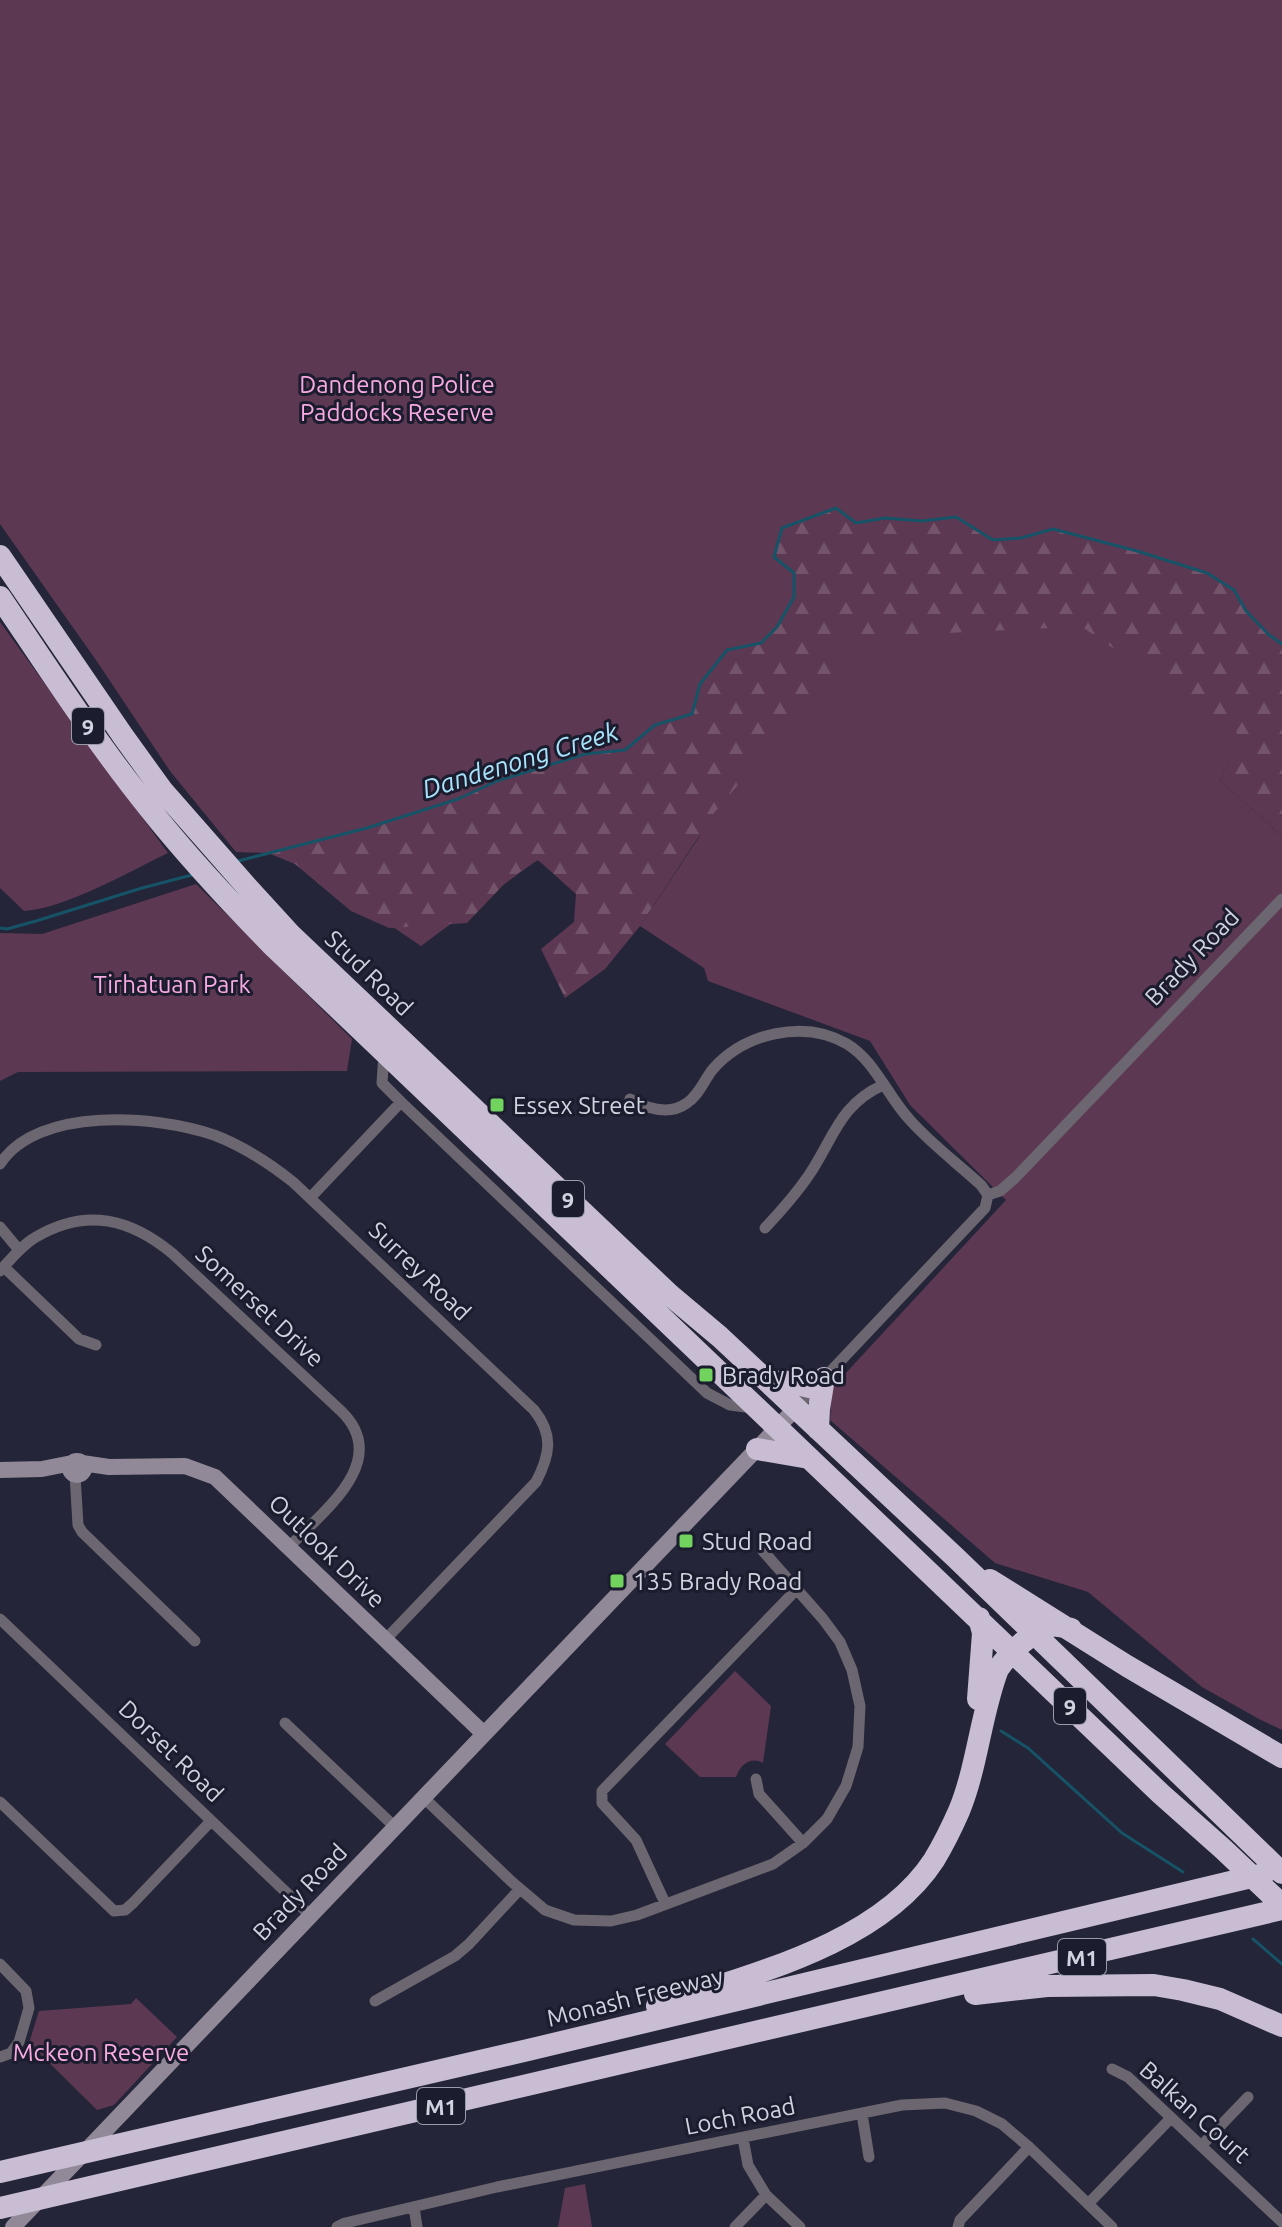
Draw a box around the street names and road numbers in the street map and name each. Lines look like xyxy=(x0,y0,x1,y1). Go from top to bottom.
road number: 9 xyxy=(72,708,104,744)
street label: Brady Road xyxy=(1140,903,1244,1011)
street label: Stud Road xyxy=(320,925,418,1021)
road number: 9 xyxy=(552,1181,584,1217)
street label: Surrey Road xyxy=(364,1216,476,1326)
street label: Somerset Drive xyxy=(190,1240,330,1372)
street label: Outlook Drive xyxy=(263,1489,391,1613)
road number: 9 xyxy=(1054,1688,1086,1724)
street label: Dorset Road xyxy=(113,1695,229,1807)
street label: Brady Road xyxy=(248,1838,352,1946)
road number: M1 xyxy=(1058,1939,1106,1975)
street label: Monash Freeway xyxy=(544,1962,726,2032)
street label: Balkan Court xyxy=(1135,2056,1256,2169)
road number: M1 xyxy=(417,2088,465,2124)
street label: Loch Road xyxy=(682,2092,798,2140)

